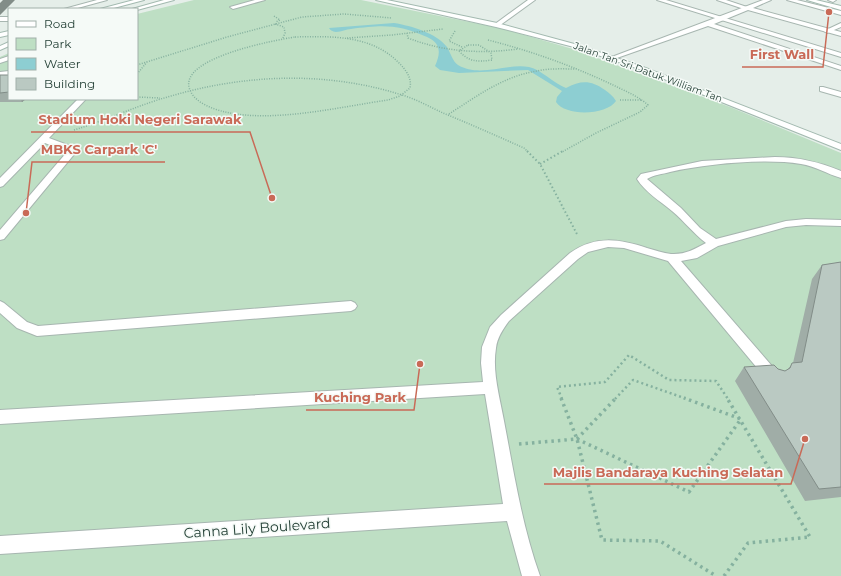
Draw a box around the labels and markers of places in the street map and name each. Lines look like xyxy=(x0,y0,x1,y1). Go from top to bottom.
callout: First Wall xyxy=(742,42,823,67)
callout: Stadium Hoki Negeri Sarawak xyxy=(31,107,250,132)
callout: MBKS Carpark 'C' xyxy=(32,137,165,162)
callout: Kuching Park xyxy=(306,385,414,410)
callout: Majlis Bandaraya Kuching Selatan xyxy=(544,459,791,484)

